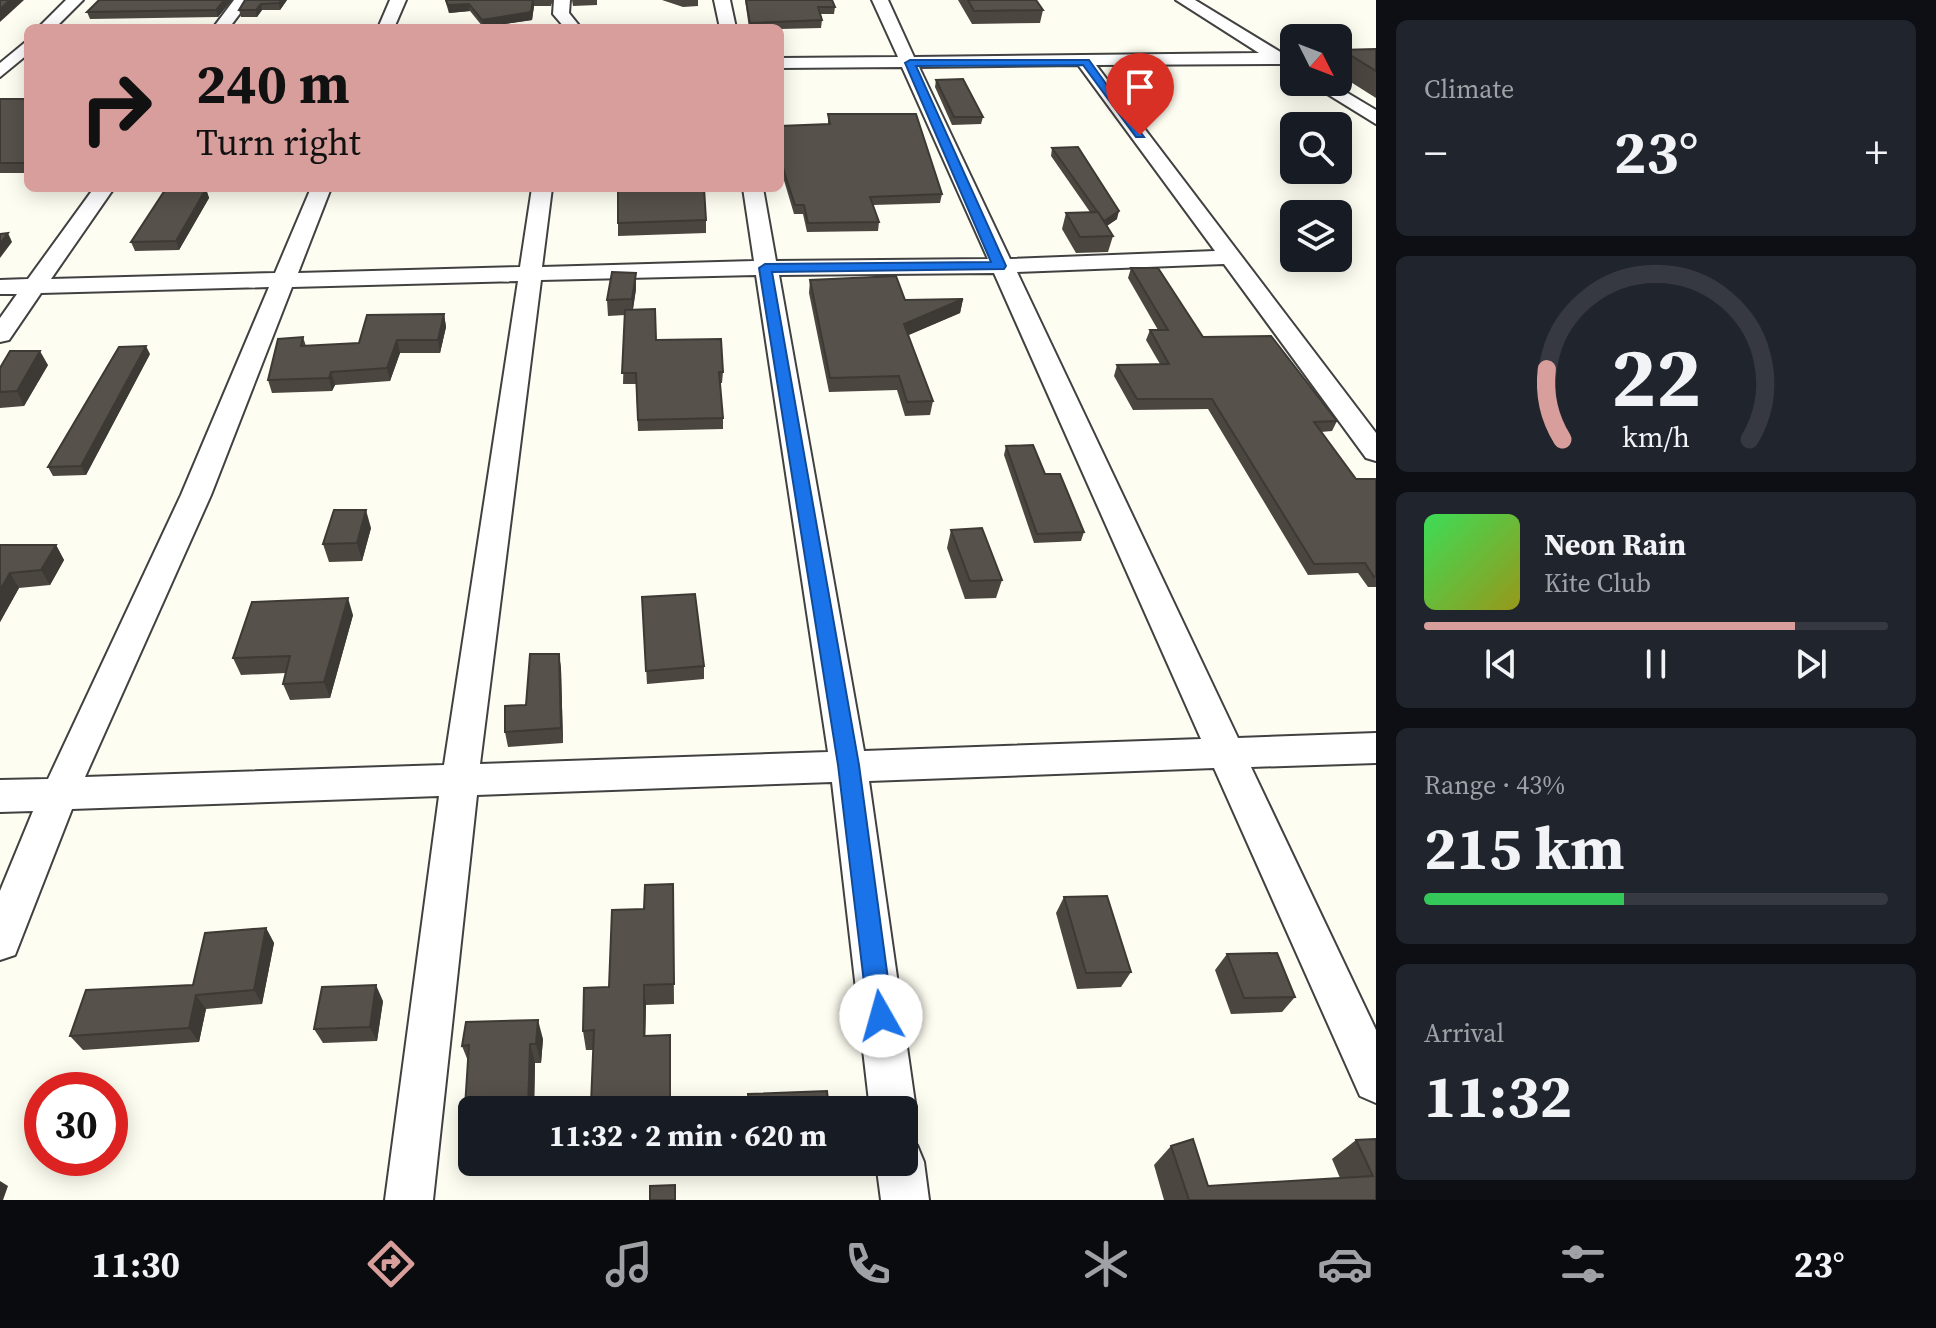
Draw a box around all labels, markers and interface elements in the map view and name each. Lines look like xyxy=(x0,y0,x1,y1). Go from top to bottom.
north arrow xyxy=(1280,24,1352,96)
map controls xyxy=(1280,24,1352,272)
text: 240 m xyxy=(196,45,350,122)
pin xyxy=(1106,53,1174,135)
icon: right xyxy=(64,56,168,160)
icon: arrive xyxy=(1118,65,1162,109)
text: Climate xyxy=(1424,71,1514,107)
text: 23° xyxy=(1614,111,1698,193)
button: search xyxy=(1280,112,1352,184)
text: Turn right xyxy=(196,118,361,167)
text: − xyxy=(1424,122,1447,183)
text: + xyxy=(1865,122,1888,183)
button: layers xyxy=(1280,200,1352,272)
text: 22 xyxy=(1611,320,1701,434)
text: km/h xyxy=(1622,417,1690,457)
text: Neon Rain xyxy=(1544,524,1686,565)
text: Kite Club xyxy=(1544,565,1651,601)
icon: previous xyxy=(1479,642,1523,686)
icon: pause xyxy=(1634,642,1678,686)
icon: next xyxy=(1789,642,1833,686)
text: Range · 43% xyxy=(1424,767,1565,803)
text: 215 km xyxy=(1424,807,1625,889)
position arrow xyxy=(839,974,923,1058)
text: Arrival xyxy=(1424,1015,1504,1051)
text: 11:32 xyxy=(1424,1055,1572,1137)
speed limit sign: 30 xyxy=(24,1072,128,1176)
text: 11:32 · 2 min · 620 m xyxy=(549,1115,827,1156)
icon: directions xyxy=(363,1236,419,1292)
icon: music xyxy=(601,1236,657,1292)
icon: phone xyxy=(840,1236,896,1292)
icon: climate xyxy=(1078,1236,1134,1292)
icon: car xyxy=(1317,1236,1373,1292)
icon: filters xyxy=(1555,1236,1611,1292)
text: 11:30 xyxy=(91,1240,180,1289)
text: 23° xyxy=(1794,1240,1845,1289)

